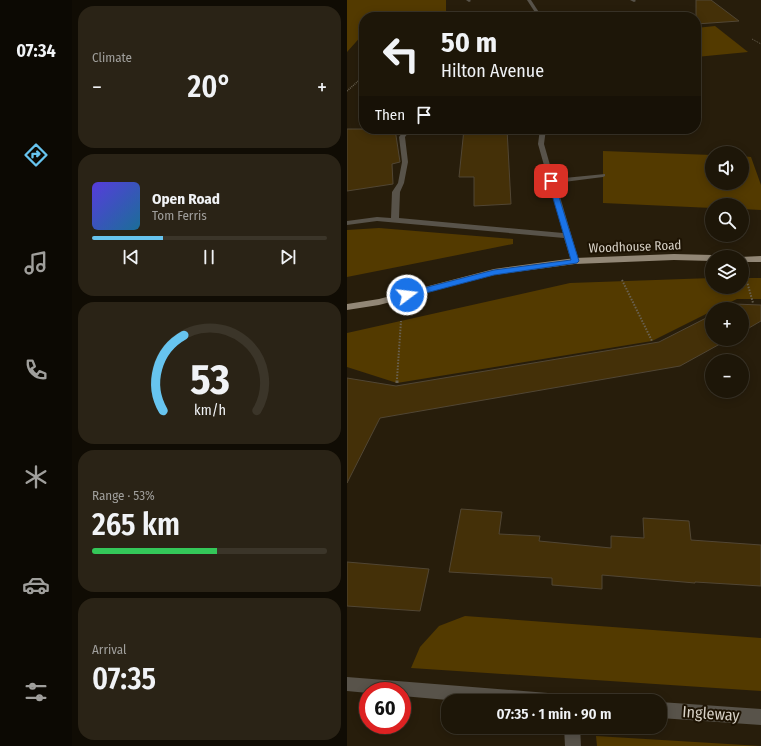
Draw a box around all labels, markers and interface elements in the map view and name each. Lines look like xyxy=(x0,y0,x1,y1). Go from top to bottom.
text: 50 m xyxy=(441,26,497,59)
icon: left xyxy=(375,28,427,80)
text: 07:34 xyxy=(16,40,56,62)
text: Climate xyxy=(92,50,132,65)
text: Hilton Avenue xyxy=(441,60,544,82)
text: 20° xyxy=(187,69,231,105)
text: − xyxy=(92,74,102,101)
text: + xyxy=(317,74,327,101)
icon: arrive xyxy=(413,104,435,126)
text: Then xyxy=(375,106,405,124)
icon: directions xyxy=(22,141,50,169)
map controls xyxy=(705,146,749,398)
button: sound xyxy=(705,146,749,190)
pin xyxy=(534,164,568,198)
icon: arrive xyxy=(540,170,562,192)
text: Open Road xyxy=(152,190,220,208)
button: search xyxy=(705,198,749,242)
text: Tom Ferris xyxy=(152,208,207,223)
street label: Woodhouse Road xyxy=(588,237,682,256)
icon: previous xyxy=(120,246,142,268)
icon: pause xyxy=(198,246,220,268)
icon: next xyxy=(277,246,299,268)
icon: music xyxy=(22,249,50,277)
button: layers xyxy=(705,250,749,294)
position arrow xyxy=(386,274,428,316)
button: + xyxy=(705,302,749,346)
button: − xyxy=(705,354,749,398)
text: 53 xyxy=(190,355,229,405)
icon: phone xyxy=(22,356,50,384)
text: km/h xyxy=(194,402,225,419)
icon: climate xyxy=(22,463,50,491)
text: Range · 53% xyxy=(92,488,155,503)
text: 265 km xyxy=(92,507,180,543)
icon: car xyxy=(22,571,50,599)
text: Arrival xyxy=(92,642,126,657)
text: 07:35 xyxy=(92,661,156,697)
icon: filters xyxy=(22,678,50,706)
speed limit sign: 60 xyxy=(359,682,411,734)
street label: Ingleway xyxy=(682,702,741,725)
text: 07:35 · 1 min · 90 m xyxy=(497,705,611,723)

